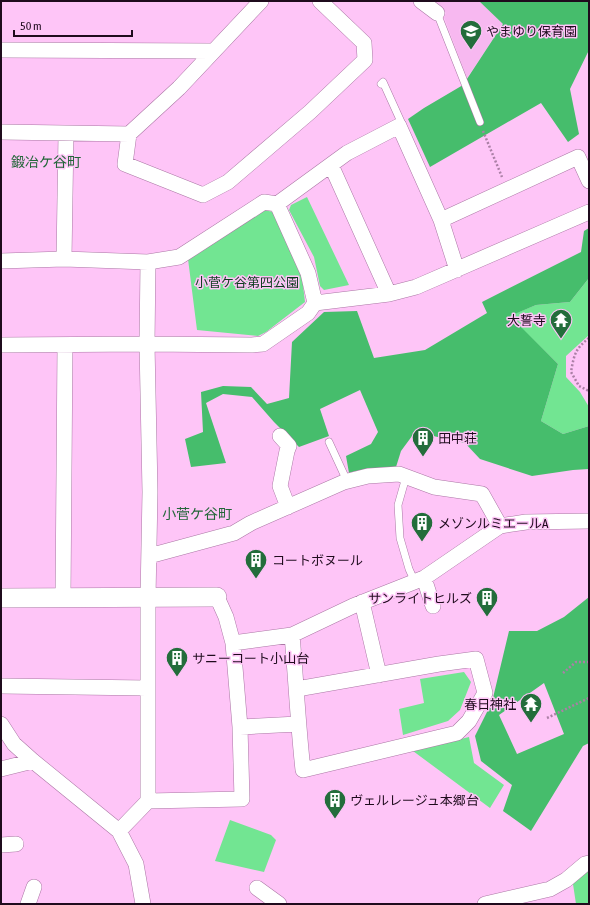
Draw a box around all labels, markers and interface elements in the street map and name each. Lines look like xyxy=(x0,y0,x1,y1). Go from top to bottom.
scale bar xyxy=(14,12,132,38)
school or university icon: やまゆり保育園 xyxy=(458,18,484,51)
text: 50 m xyxy=(20,19,42,33)
place label: やまゆり保育園 xyxy=(486,24,577,39)
district label: 鍛冶ケ谷町 xyxy=(11,154,81,170)
park label: 小菅ケ谷第四公園 xyxy=(195,275,299,290)
temple icon: 大誓寺 xyxy=(548,307,574,340)
place label: 大誓寺 xyxy=(507,313,546,328)
building icon: 田中荘 xyxy=(410,425,436,458)
place label: 田中荘 xyxy=(438,431,477,446)
district label: 小菅ケ谷町 xyxy=(162,506,232,522)
building icon: メゾンルミエールA xyxy=(409,510,435,543)
place label: メゾンルミエールA xyxy=(438,516,549,531)
building icon: コートボヌール xyxy=(243,547,269,580)
place label: コートボヌール xyxy=(272,553,363,568)
building icon: サンライトヒルズ xyxy=(474,585,500,618)
place label: サンライトヒルズ xyxy=(368,591,472,606)
building icon: サニーコート小山台 xyxy=(164,645,190,678)
place label: サニーコート小山台 xyxy=(192,651,309,666)
temple icon: 春日神社 xyxy=(518,691,544,724)
place label: 春日神社 xyxy=(464,697,516,712)
building icon: ヴェルレージュ本郷台 xyxy=(322,787,348,820)
place label: ヴェルレージュ本郷台 xyxy=(350,793,479,808)

